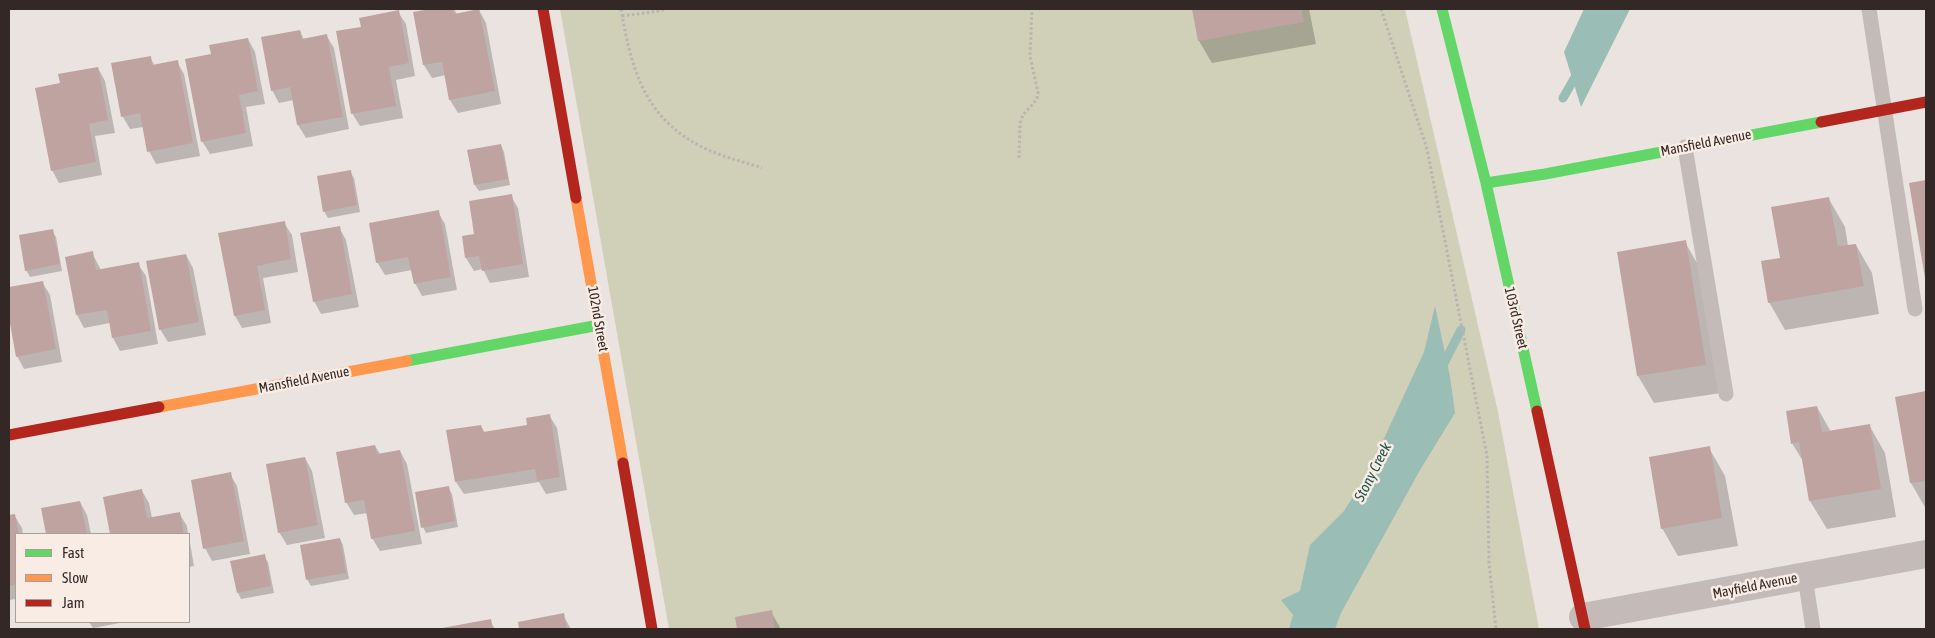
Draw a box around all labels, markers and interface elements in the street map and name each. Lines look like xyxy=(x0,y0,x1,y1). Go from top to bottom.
street label: Mansfield Avenue xyxy=(1659,126,1753,160)
street label: 102nd Street xyxy=(584,285,612,353)
street label: 103rd Street xyxy=(1501,285,1531,351)
street label: Mansfield Avenue xyxy=(257,363,351,397)
water label: Stony Creek xyxy=(1351,440,1395,504)
legend xyxy=(15,533,190,623)
text: Fast xyxy=(62,544,84,561)
text: Slow xyxy=(62,569,88,586)
street label: Mayfield Avenue xyxy=(1711,570,1799,602)
text: Jam xyxy=(62,594,85,611)

